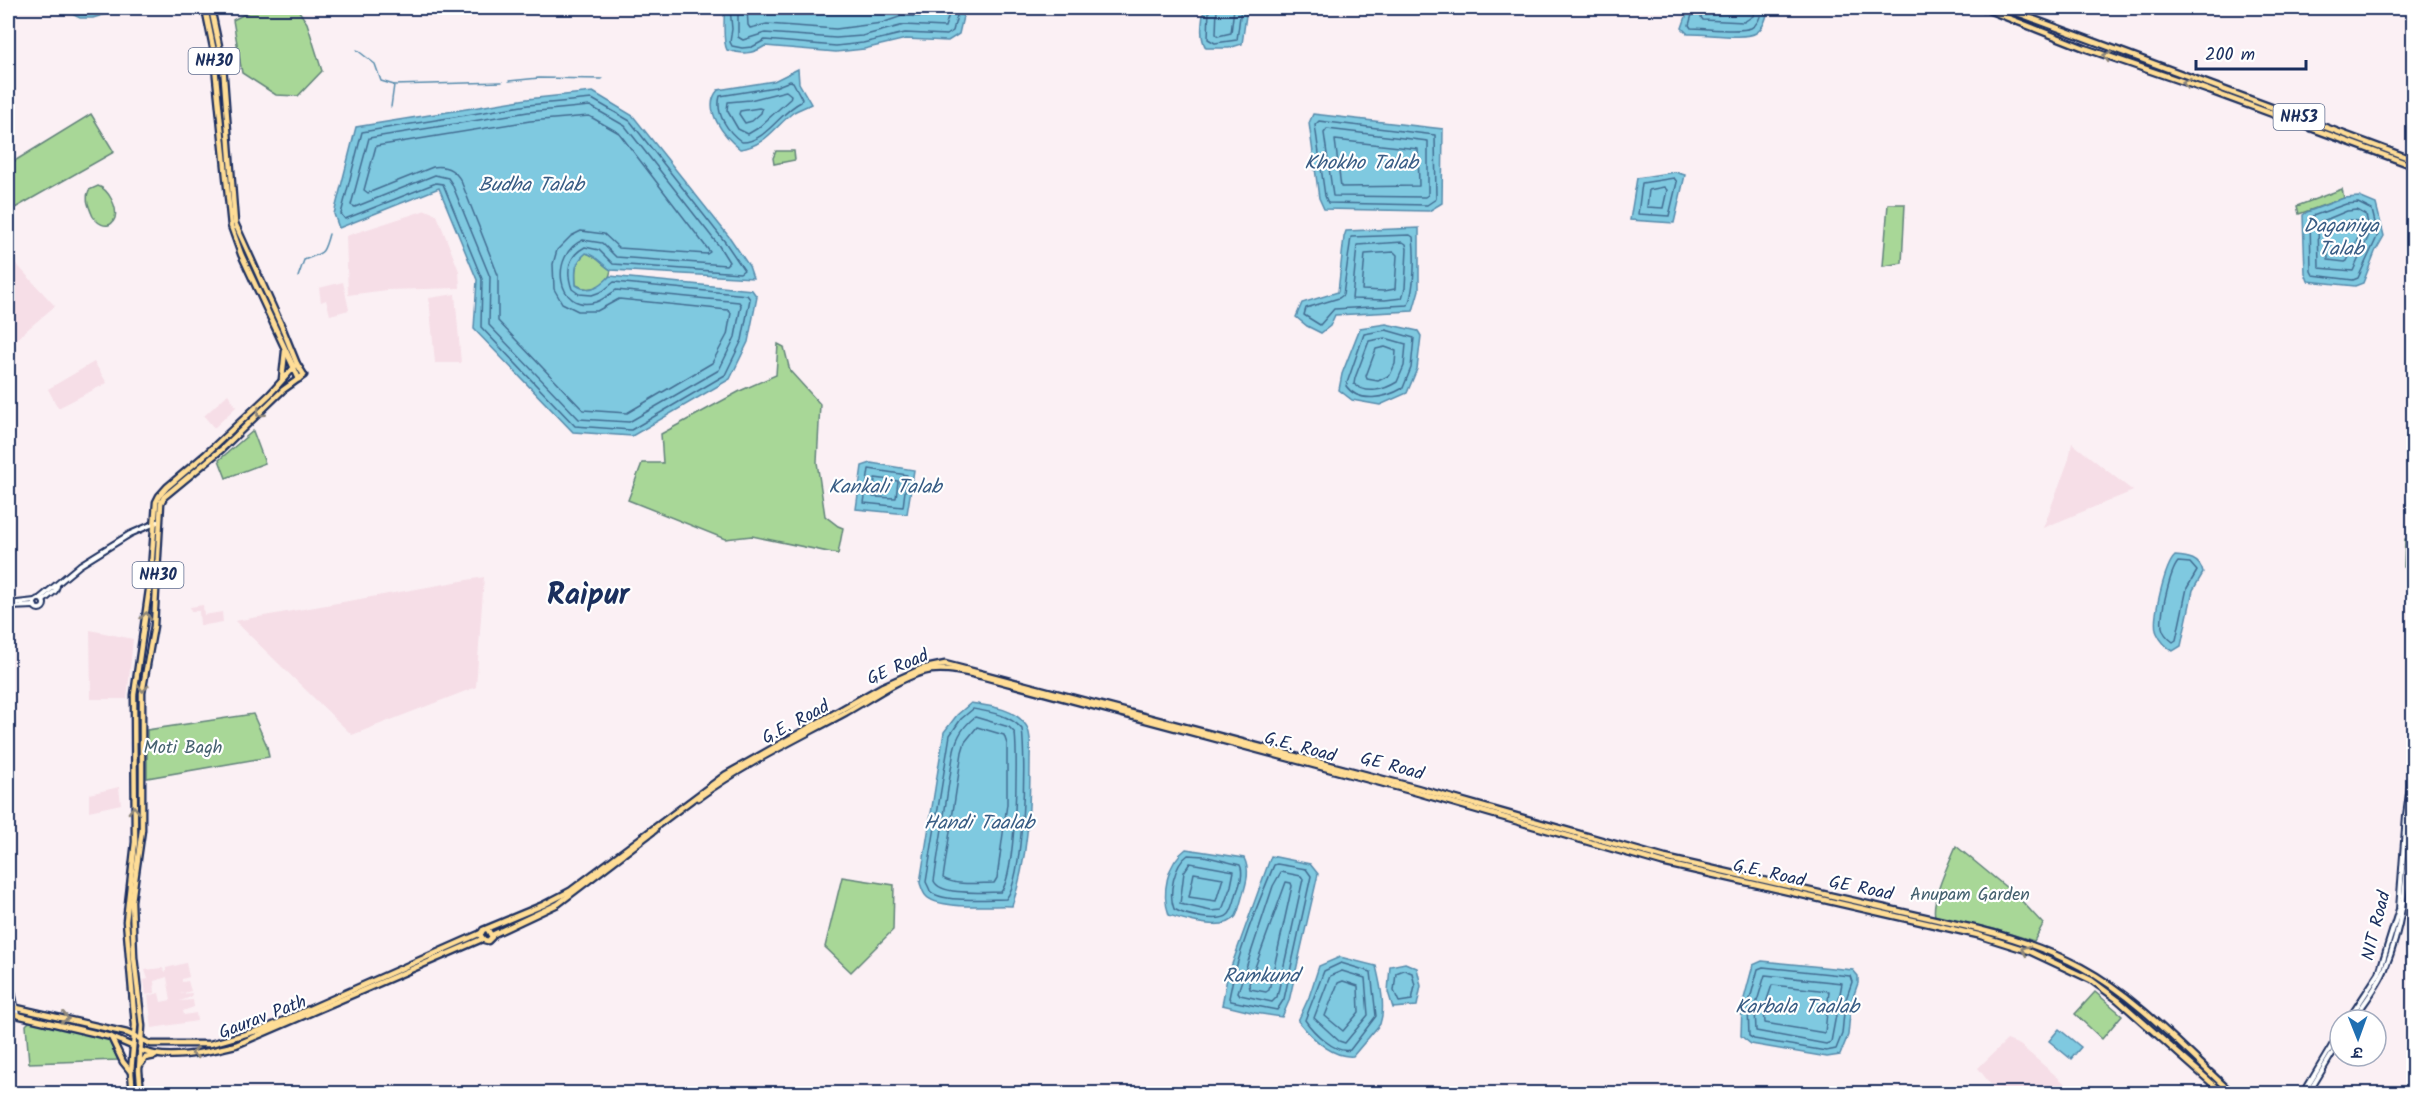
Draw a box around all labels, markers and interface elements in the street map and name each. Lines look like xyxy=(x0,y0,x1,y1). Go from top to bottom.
scale bar xyxy=(2196,33,2306,71)
text: 200 m xyxy=(2205,41,2255,70)
road number: NH30 xyxy=(188,48,240,74)
one-way arrow xyxy=(2102,51,2113,64)
one-way arrow xyxy=(2181,78,2192,91)
road number: NH53 xyxy=(2274,104,2324,130)
water label: Khokho Talab xyxy=(1304,148,1420,180)
water label: Budha Talab xyxy=(478,170,586,202)
water label: Daganiya Talab xyxy=(2303,211,2380,266)
one-way arrow xyxy=(257,406,267,417)
water label: Kankali Talab xyxy=(828,472,944,504)
road number: NH30 xyxy=(132,562,184,588)
district label: Raipur xyxy=(547,572,630,620)
one-way arrow xyxy=(139,612,151,621)
street label: GE Road xyxy=(862,642,934,694)
one-way arrow xyxy=(137,684,150,693)
street label: G.E. Road xyxy=(757,692,836,753)
street label: G.E. Road xyxy=(1261,724,1340,772)
park label: Moti Bagh xyxy=(144,734,222,763)
street label: GE Road xyxy=(1357,745,1428,790)
one-way arrow xyxy=(128,806,140,815)
water label: Handi Taalab xyxy=(924,808,1037,840)
street label: G.E. Road xyxy=(1730,852,1809,897)
street label: GE Road xyxy=(1826,868,1897,910)
park label: Anupam Garden xyxy=(1910,881,2030,910)
street label: NIT Road xyxy=(2354,887,2400,964)
one-way arrow xyxy=(2020,945,2031,957)
water label: Ramkund xyxy=(1223,961,1304,993)
street label: Gaurav Path xyxy=(215,988,311,1048)
water label: Karbala Taalab xyxy=(1735,992,1862,1024)
north arrow xyxy=(2328,1008,2388,1068)
one-way arrow xyxy=(60,1011,70,1024)
text: उ xyxy=(2350,1039,2363,1064)
one-way arrow xyxy=(190,1046,199,1059)

